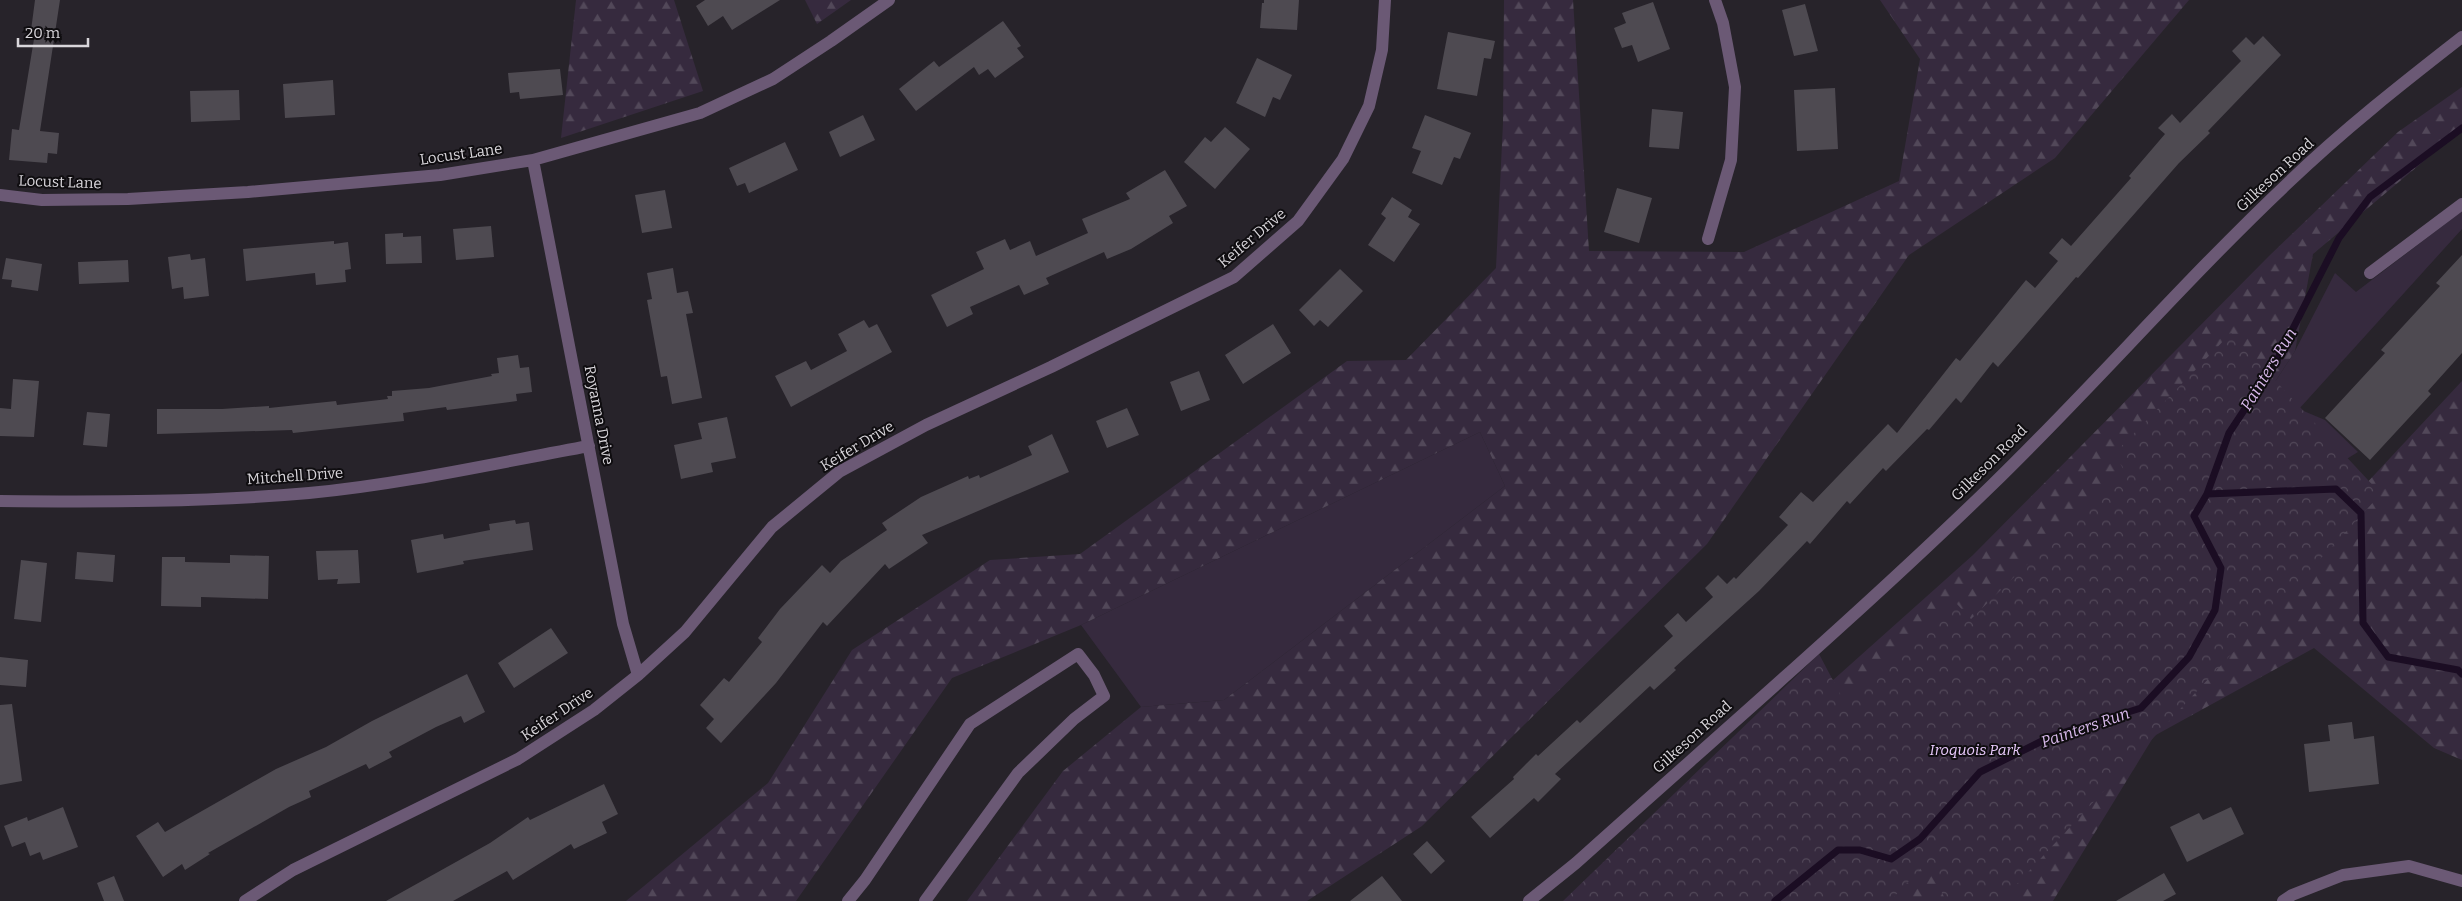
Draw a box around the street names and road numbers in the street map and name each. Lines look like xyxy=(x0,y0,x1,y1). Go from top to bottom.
street label: Gilkeson Road xyxy=(2232,134,2318,216)
street label: Locust Lane xyxy=(419,139,503,169)
street label: Locust Lane xyxy=(18,172,102,192)
street label: Keifer Drive xyxy=(1215,205,1289,271)
street label: Royanna Drive xyxy=(581,364,617,466)
street label: Keifer Drive xyxy=(817,417,897,475)
street label: Gilkeson Road xyxy=(1947,421,2031,505)
street label: Mitchell Drive xyxy=(246,464,344,488)
street label: Keifer Drive xyxy=(518,683,596,745)
street label: Gilkeson Road xyxy=(1649,697,1735,777)

